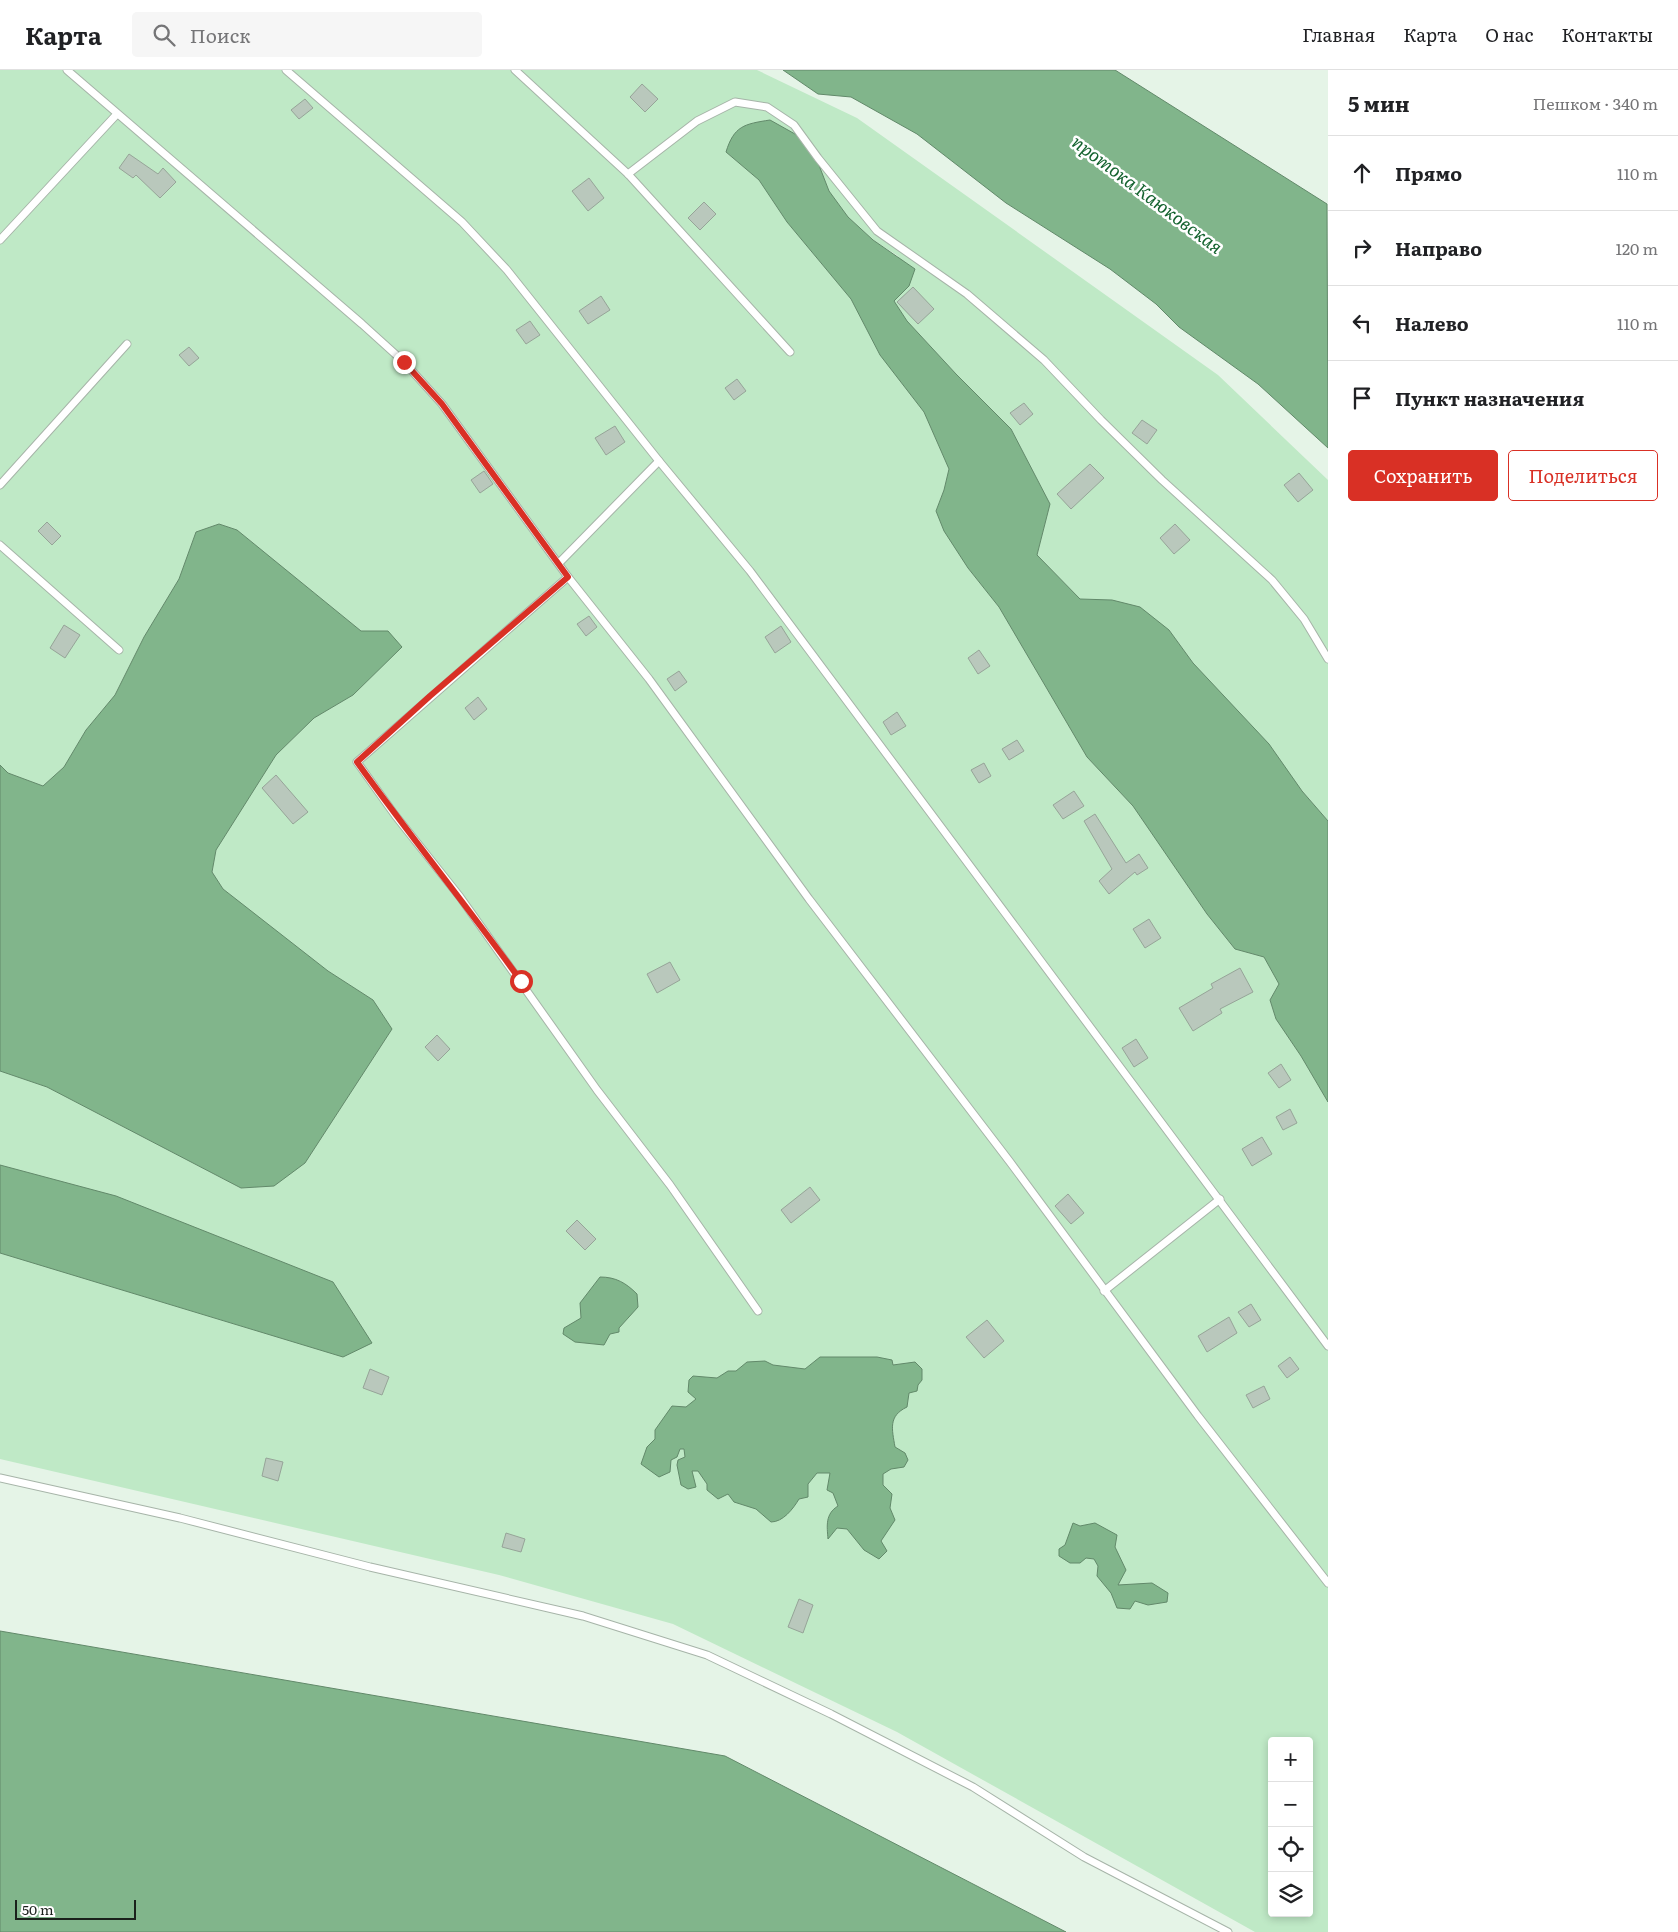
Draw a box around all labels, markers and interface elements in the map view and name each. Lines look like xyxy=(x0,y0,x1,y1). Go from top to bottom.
search box xyxy=(132,12,482,57)
text: Карта xyxy=(25,17,102,52)
icon: search xyxy=(150,21,178,49)
text: Поиск xyxy=(190,21,251,49)
text: Главная xyxy=(1302,21,1375,48)
text: Карта xyxy=(1403,21,1457,48)
text: О нас xyxy=(1485,21,1533,48)
text: Контакты xyxy=(1561,21,1653,48)
text: 5 мин xyxy=(1348,87,1410,118)
text: Пешком · 340 m xyxy=(1533,91,1658,115)
water label: протока Каюковская xyxy=(1067,128,1229,260)
icon: ahead xyxy=(1348,159,1376,187)
text: Прямо xyxy=(1395,159,1462,187)
text: 110 m xyxy=(1617,161,1658,185)
icon: right xyxy=(1348,234,1376,262)
text: Направо xyxy=(1395,234,1482,262)
text: 120 m xyxy=(1615,236,1658,260)
icon: left xyxy=(1348,309,1376,337)
text: Налево xyxy=(1395,309,1469,337)
text: 110 m xyxy=(1617,311,1658,335)
route end xyxy=(393,351,416,374)
icon: arrive xyxy=(1348,384,1376,412)
text: Пункт назначения xyxy=(1395,384,1584,412)
button: Сохранить xyxy=(1348,450,1498,501)
button: Поделиться xyxy=(1508,450,1658,501)
route start xyxy=(510,970,533,993)
map controls xyxy=(1268,1737,1313,1917)
button: + xyxy=(1268,1737,1313,1782)
button: − xyxy=(1268,1782,1313,1827)
button: locate xyxy=(1268,1827,1313,1872)
button: layers xyxy=(1268,1872,1313,1917)
scale bar xyxy=(15,1897,136,1920)
text: 50 m xyxy=(22,1899,54,1919)

